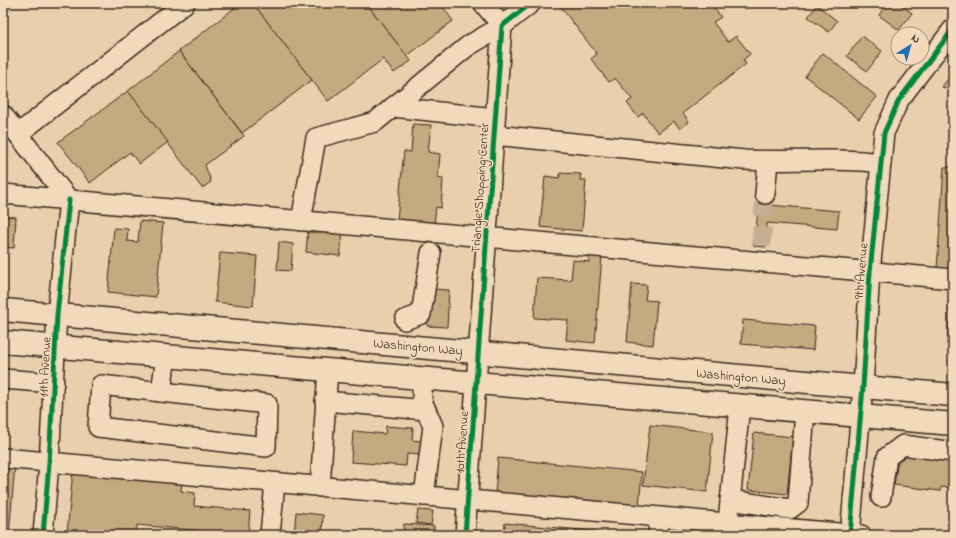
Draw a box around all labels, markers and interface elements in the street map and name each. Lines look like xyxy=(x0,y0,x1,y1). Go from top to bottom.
north arrow xyxy=(890,26,930,66)
text: N xyxy=(908,30,923,47)
street label: Triangle Shopping Center xyxy=(466,121,496,254)
street label: 9th Avenue xyxy=(850,242,873,300)
street label: Washington Way xyxy=(372,334,463,362)
street label: 11th Avenue xyxy=(34,336,57,398)
street label: Washington Way xyxy=(695,364,786,392)
street label: 10th Avenue xyxy=(451,410,474,474)

